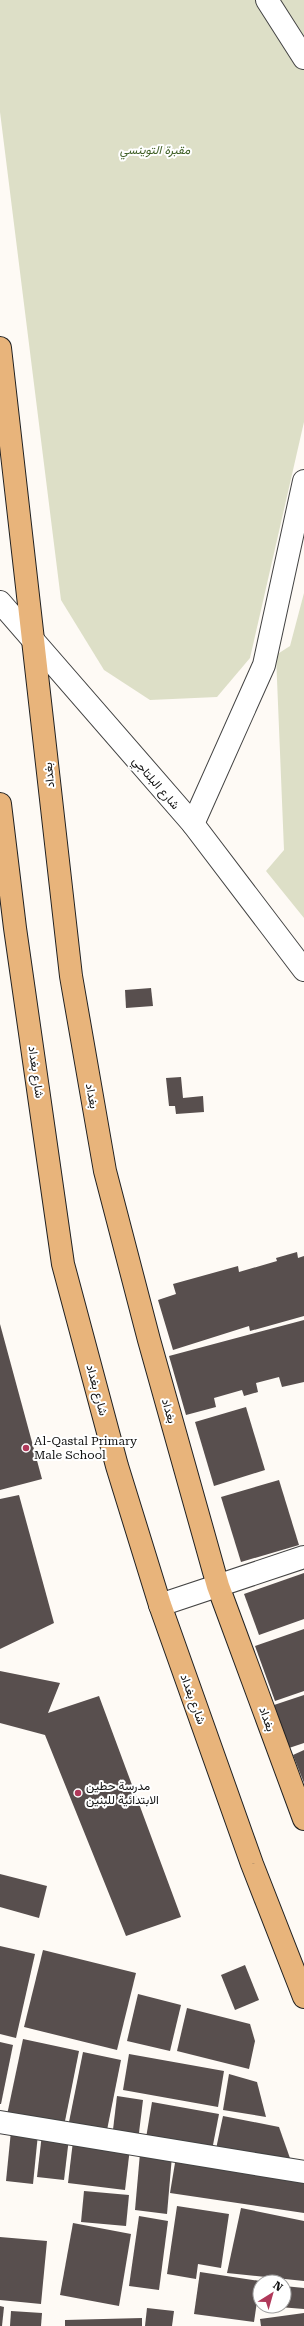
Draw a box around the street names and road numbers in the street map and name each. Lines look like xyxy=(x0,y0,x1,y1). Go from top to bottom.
street label: شارع البلتاجي xyxy=(127,754,183,814)
street label: بغداد xyxy=(41,762,57,788)
street label: شارع بغداد xyxy=(23,1045,47,1099)
street label: بغداد xyxy=(83,1082,101,1110)
street label: شارع بغداد xyxy=(82,1363,111,1418)
street label: بغداد xyxy=(159,1397,179,1425)
street label: شارع بغداد xyxy=(176,1672,209,1727)
street label: بغداد xyxy=(256,1705,278,1733)

